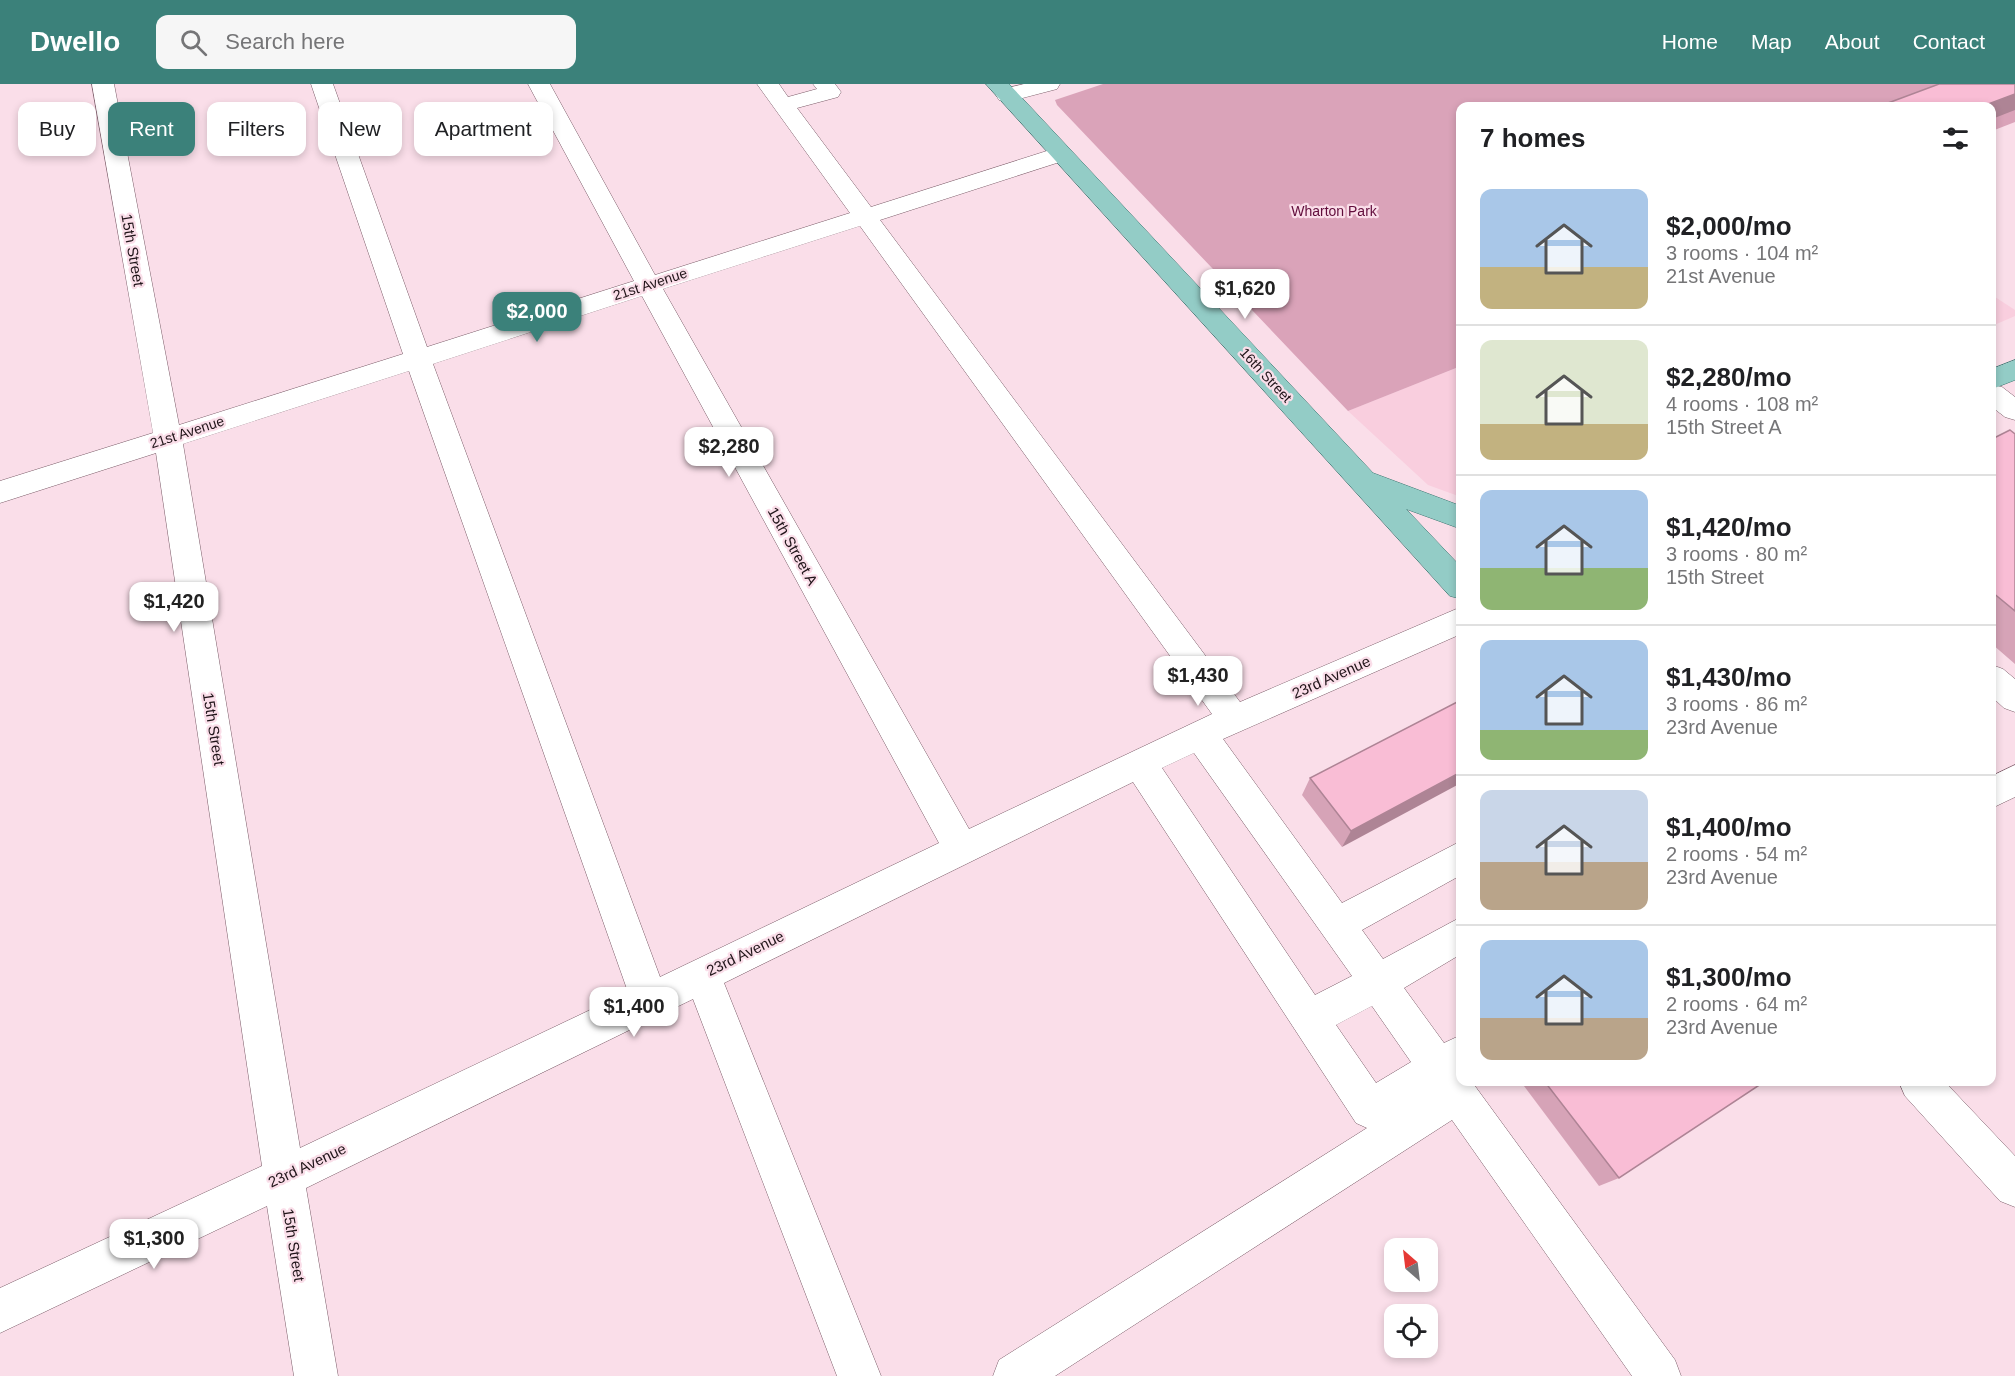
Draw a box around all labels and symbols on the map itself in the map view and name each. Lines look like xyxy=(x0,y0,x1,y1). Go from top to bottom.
park label: Wharton Park xyxy=(1291,203,1378,219)
street label: 15th Street xyxy=(118,212,148,288)
street label: 21st Avenue xyxy=(611,264,689,303)
pin: $1,620 xyxy=(1196,269,1294,320)
pin: $2,000 xyxy=(488,292,586,343)
street label: 16th Street xyxy=(1237,344,1295,406)
street label: 21st Avenue xyxy=(148,412,226,451)
pin: $2,280 xyxy=(680,427,778,478)
street label: 15th Street A xyxy=(765,504,821,588)
pin: $1,420 xyxy=(125,582,223,633)
street label: 23rd Avenue xyxy=(1289,652,1373,702)
pin: $1,430 xyxy=(1149,656,1247,707)
street label: 15th Street xyxy=(200,691,228,767)
street label: 23rd Avenue xyxy=(704,927,786,979)
pin: $1,400 xyxy=(585,987,683,1038)
street label: 23rd Avenue xyxy=(265,1140,349,1190)
street label: 15th Street xyxy=(280,1207,308,1283)
pin: $1,300 xyxy=(105,1219,203,1270)
north arrow xyxy=(1384,1238,1438,1292)

